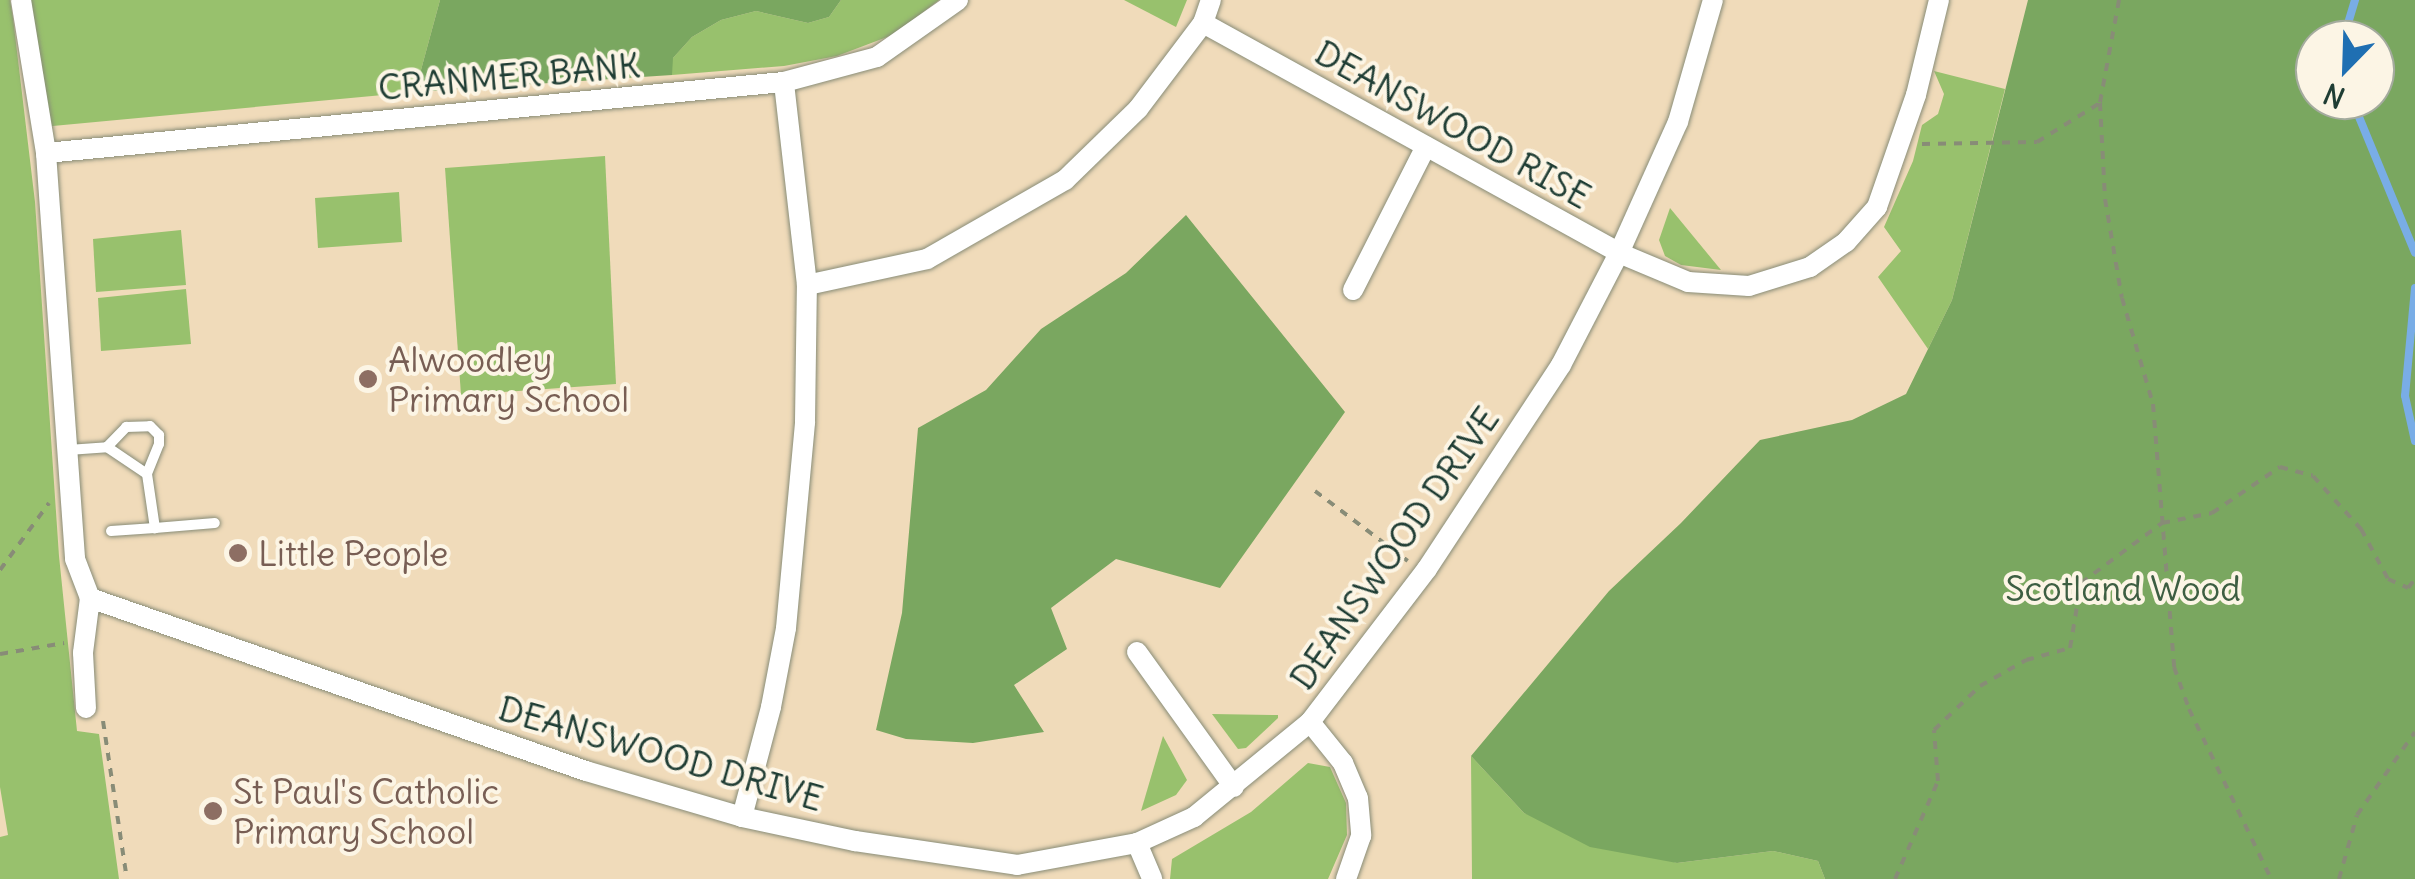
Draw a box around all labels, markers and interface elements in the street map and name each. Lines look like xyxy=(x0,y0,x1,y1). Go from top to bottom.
north arrow xyxy=(2295,20,2395,120)
street label: DEANSWOOD RISE xyxy=(1308,31,1598,217)
street label: CRANMER BANK xyxy=(376,44,642,108)
text: N xyxy=(2318,75,2350,116)
place label: Alwoodley Primary School xyxy=(388,338,629,420)
marker: Alwoodley Primary School xyxy=(357,368,379,390)
street label: DEANSWOOD DRIVE xyxy=(1281,399,1507,697)
place label: Little People xyxy=(258,532,448,574)
marker: Little People xyxy=(227,542,249,564)
park label: Scotland Wood xyxy=(2005,567,2241,609)
street label: DEANSWOOD DRIVE xyxy=(494,687,828,819)
place label: St Paul's Catholic Primary School xyxy=(233,770,499,852)
marker: St Paul's Catholic Primary School xyxy=(202,800,224,822)

